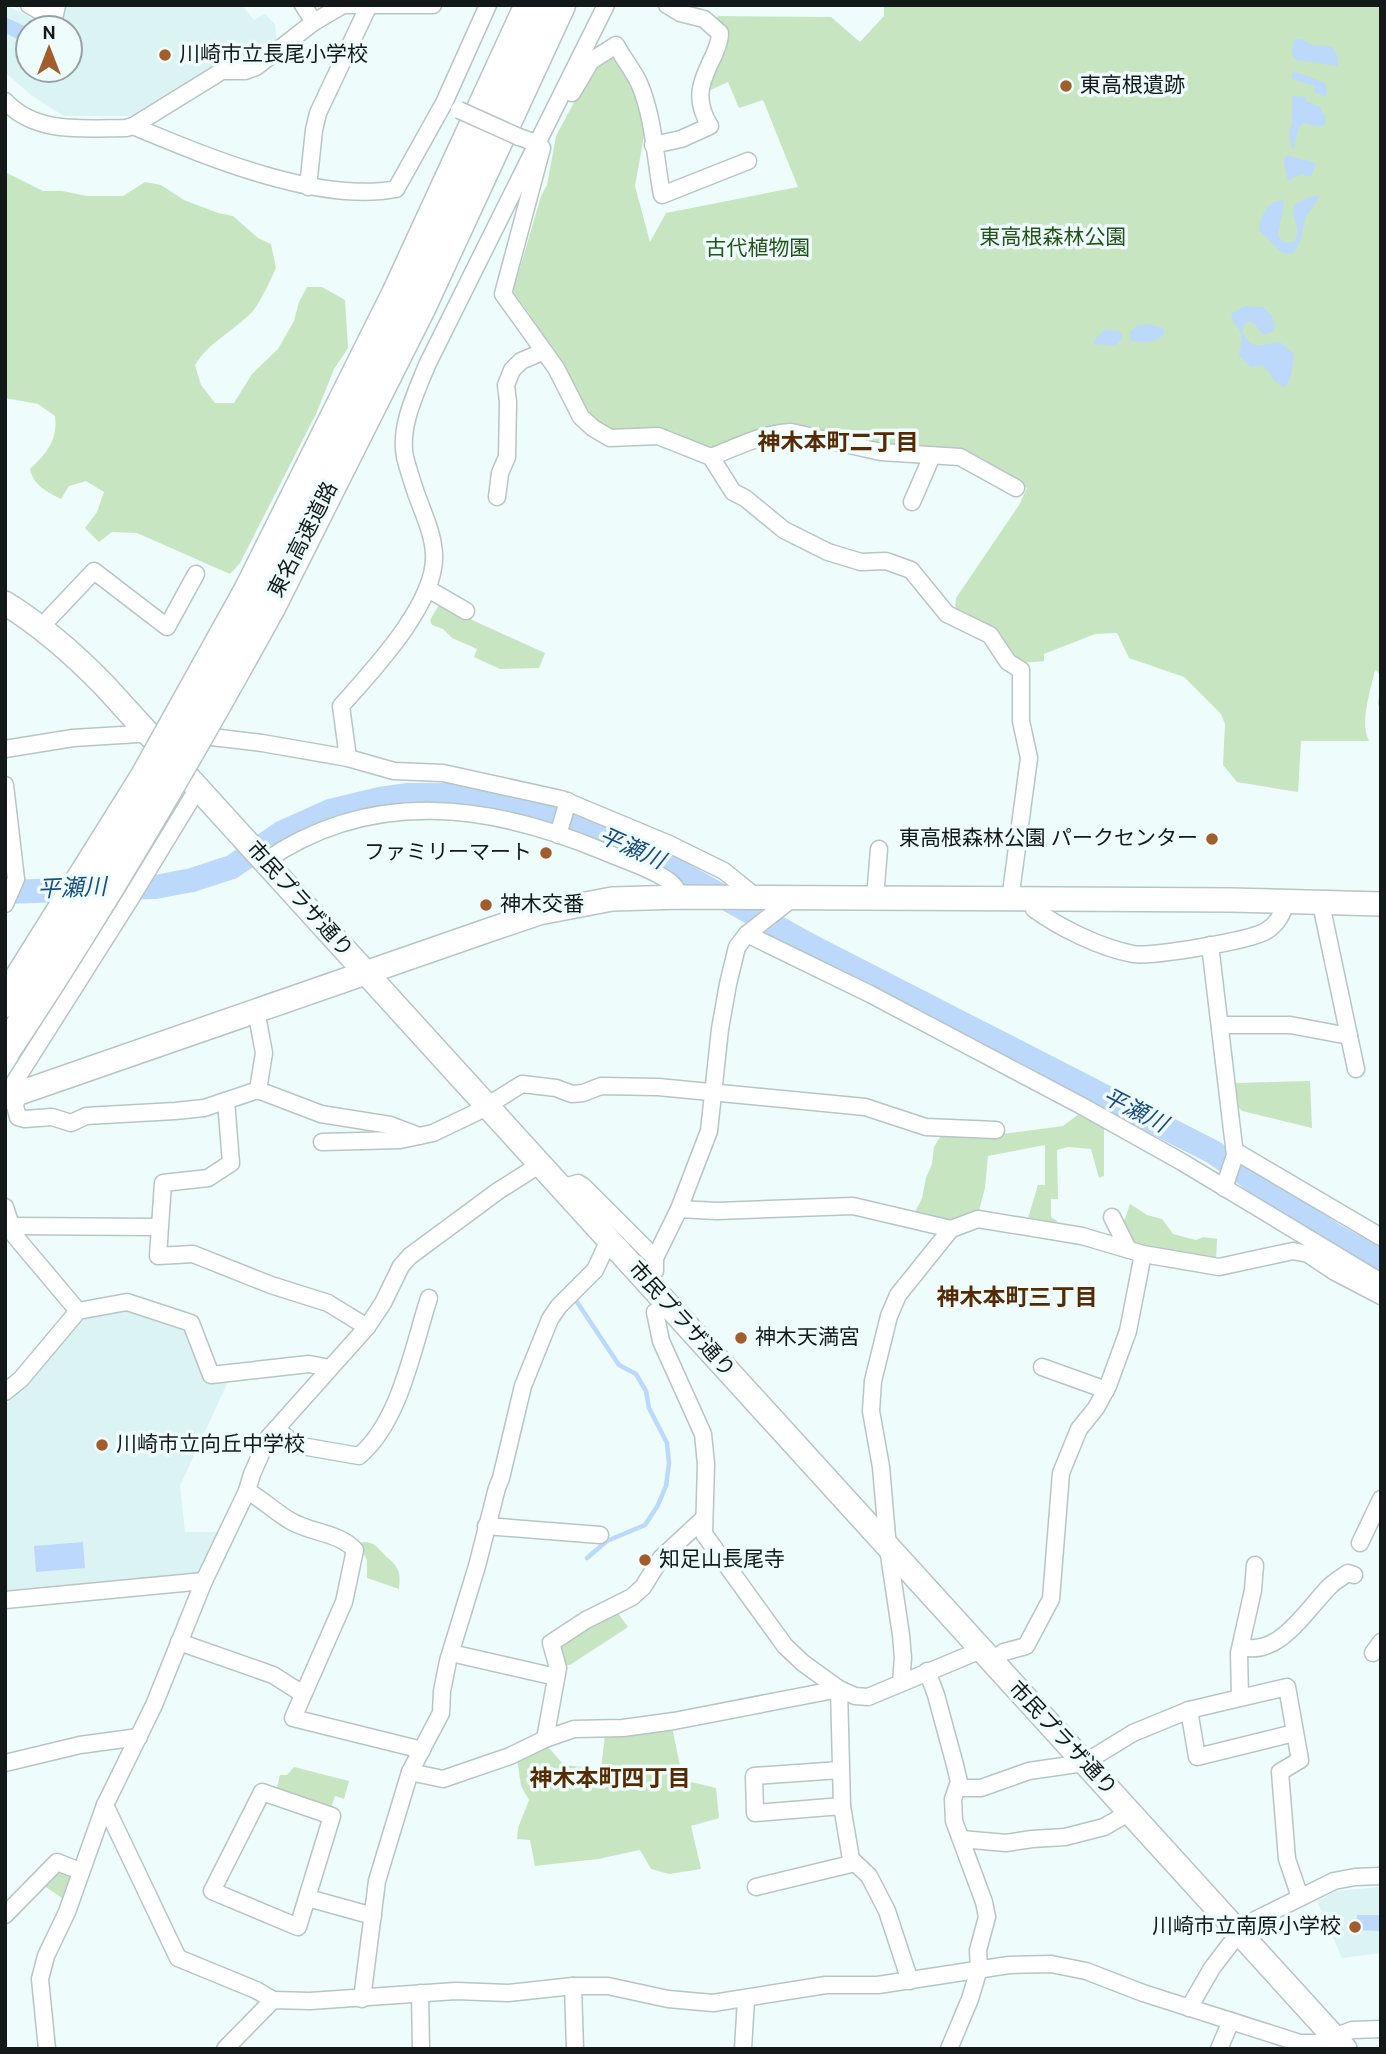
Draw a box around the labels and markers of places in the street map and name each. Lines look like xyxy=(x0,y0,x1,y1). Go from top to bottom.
place label: 川崎市立長尾小学校 xyxy=(179,42,368,69)
marker: 川崎市立長尾小学校 xyxy=(157,47,173,63)
place label: 東高根遺跡 xyxy=(1080,73,1185,100)
marker: 東高根遺跡 xyxy=(1058,78,1074,94)
place label: 東高根森林公園 パークセンター xyxy=(899,826,1198,853)
marker: 東高根森林公園 パークセンター xyxy=(1204,831,1220,847)
place label: ファミリーマート xyxy=(364,840,532,867)
marker: ファミリーマート xyxy=(538,845,554,861)
place label: 神木交番 xyxy=(500,892,584,919)
marker: 神木交番 xyxy=(478,897,494,913)
place label: 神木天満宮 xyxy=(755,1325,860,1352)
marker: 神木天満宮 xyxy=(733,1330,749,1346)
place label: 川崎市立向丘中学校 xyxy=(116,1432,305,1459)
marker: 川崎市立向丘中学校 xyxy=(94,1437,110,1453)
place label: 知足山長尾寺 xyxy=(659,1547,785,1574)
marker: 知足山長尾寺 xyxy=(637,1552,653,1568)
place label: 川崎市立南原小学校 xyxy=(1152,1914,1341,1941)
marker: 川崎市立南原小学校 xyxy=(1347,1919,1363,1935)

